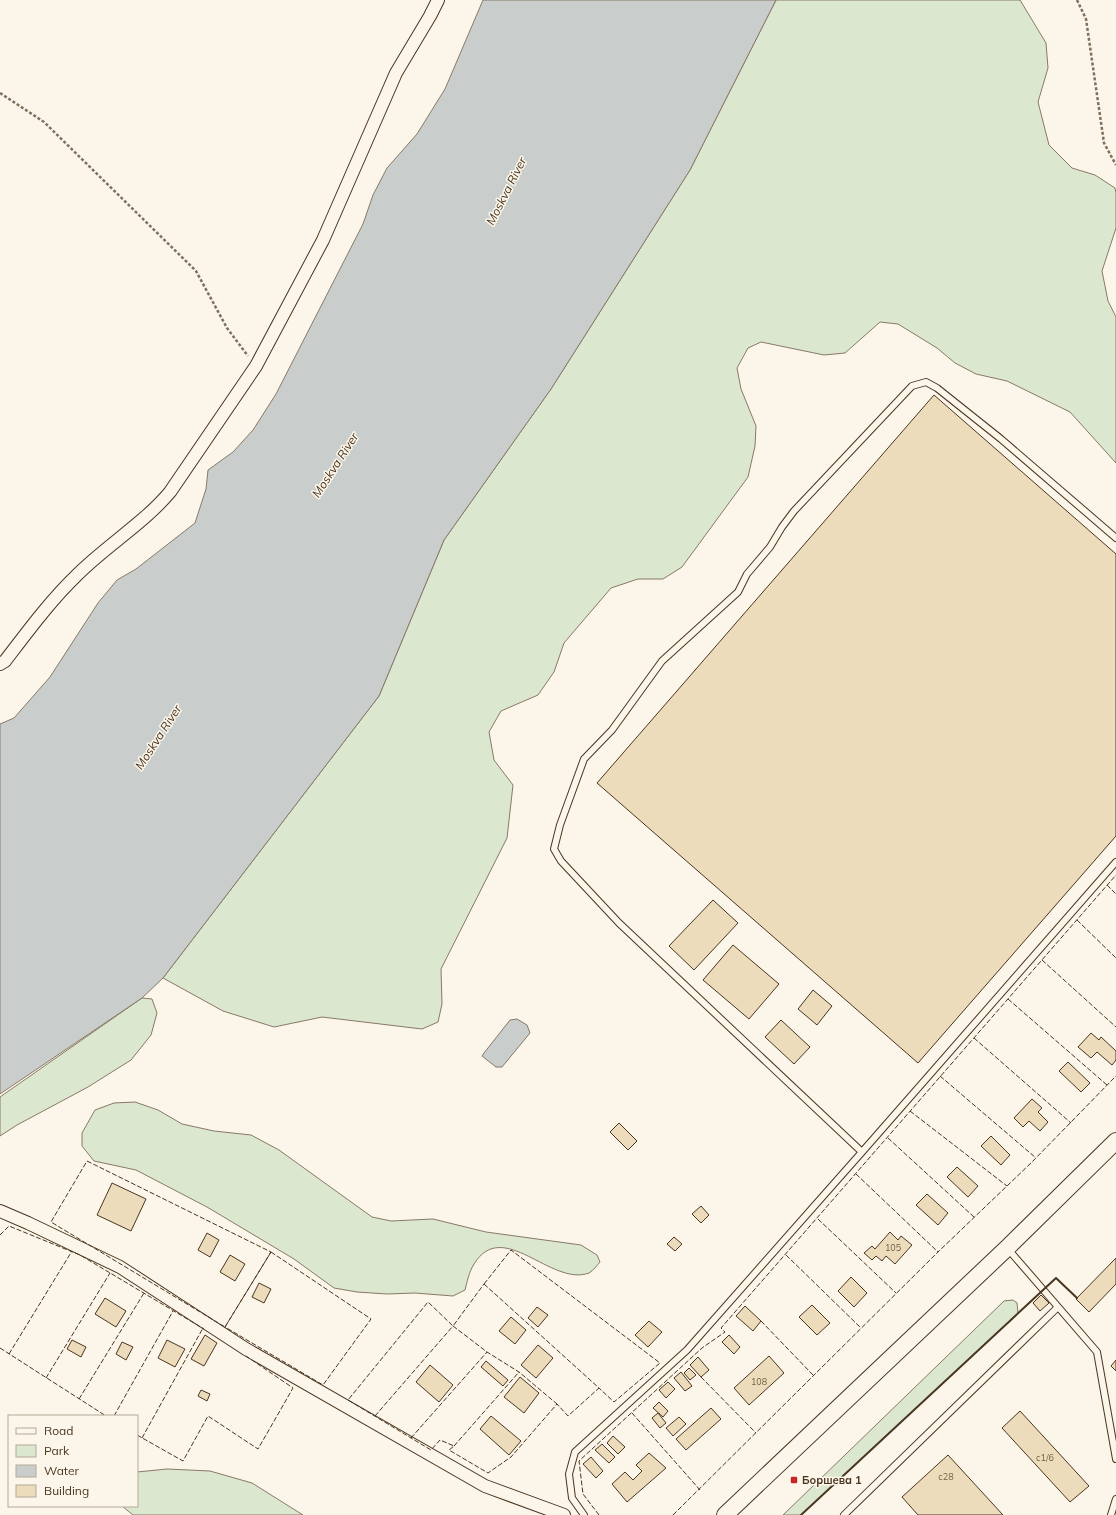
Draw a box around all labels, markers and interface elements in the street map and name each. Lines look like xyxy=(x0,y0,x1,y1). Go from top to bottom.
water label: Moskva River xyxy=(483,154,530,227)
water label: Moskva River xyxy=(309,429,362,500)
water label: Moskva River xyxy=(132,701,185,772)
house number: 105 xyxy=(885,1242,902,1253)
house number: 108 xyxy=(751,1376,767,1387)
legend xyxy=(8,1415,138,1507)
text: Road xyxy=(44,1423,73,1438)
text: Park xyxy=(44,1443,70,1458)
house number: c1/6 xyxy=(1036,1452,1054,1463)
text: Water xyxy=(44,1463,80,1478)
house number: c28 xyxy=(938,1471,954,1482)
place label: Боршева 1 xyxy=(802,1473,862,1487)
marker: Боршева 1 xyxy=(789,1475,799,1485)
text: Building xyxy=(44,1483,89,1498)

